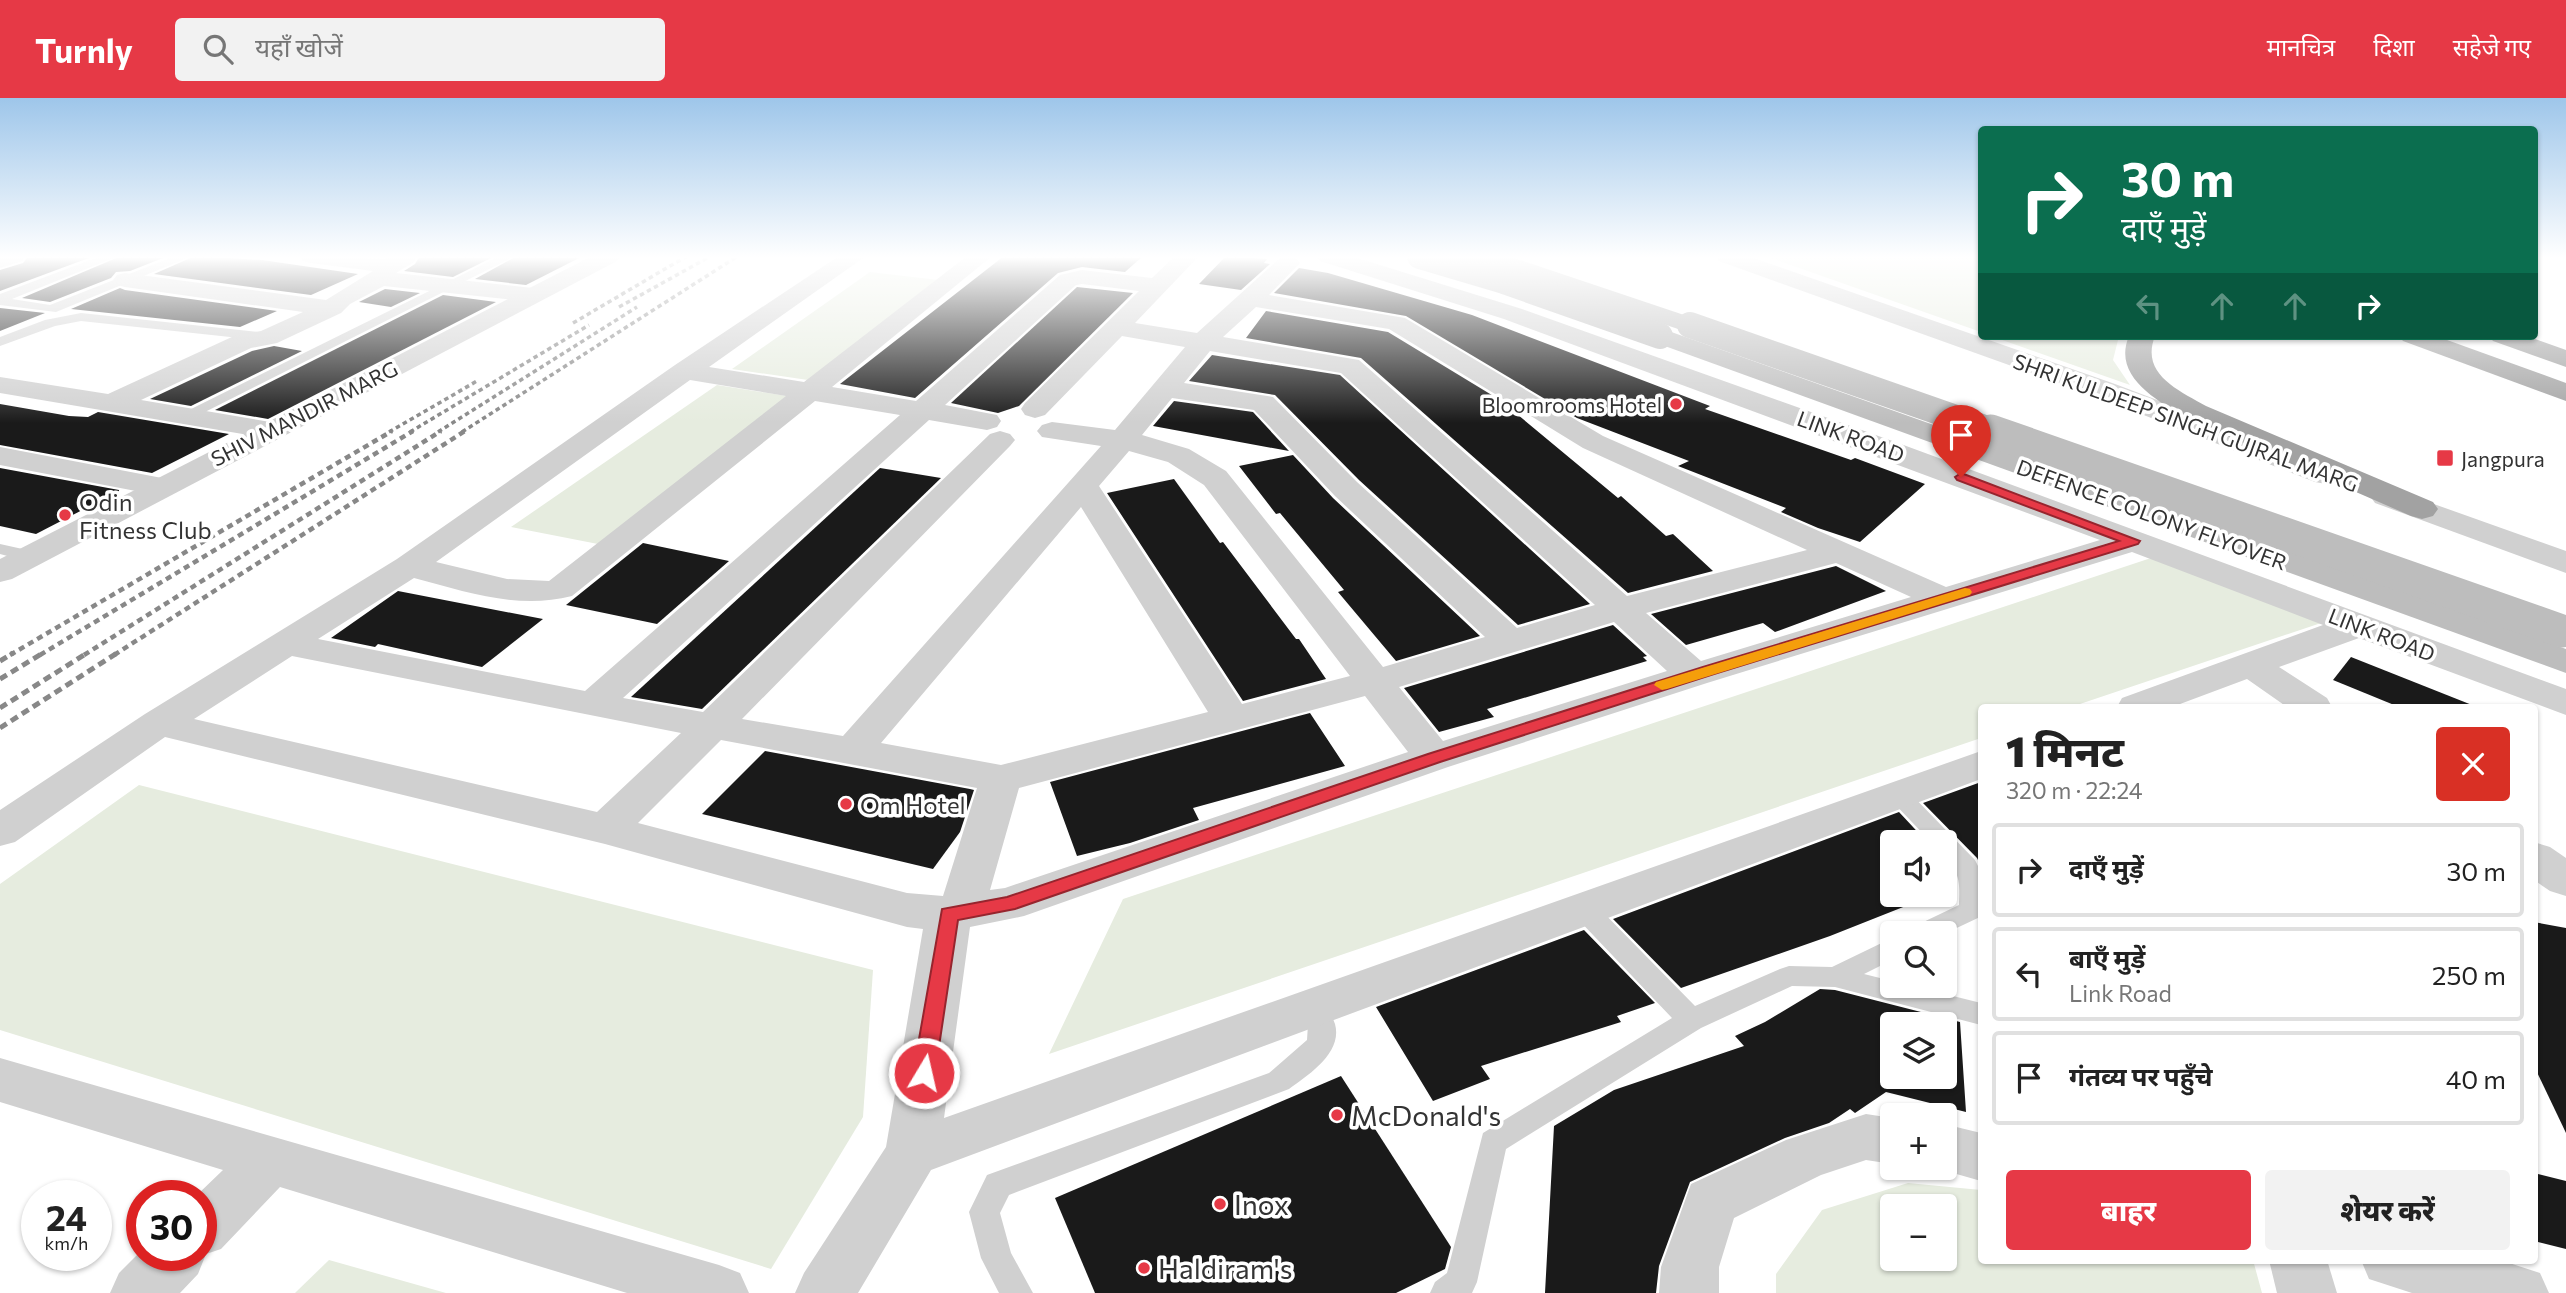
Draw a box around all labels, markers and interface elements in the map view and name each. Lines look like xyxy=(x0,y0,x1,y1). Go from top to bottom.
search box xyxy=(175,18,665,81)
text: Turnly xyxy=(35,29,133,70)
icon: search xyxy=(199,30,237,68)
text: यहाँ खोजें xyxy=(255,31,343,62)
text: मानचित्र xyxy=(2267,32,2335,61)
text: दिशा xyxy=(2373,32,2415,61)
text: सहेजे गए xyxy=(2453,32,2531,61)
text: 30 m xyxy=(2121,147,2234,207)
icon: right xyxy=(2006,154,2097,245)
text: दाएँ मुड़ें xyxy=(2121,207,2206,247)
icon: left xyxy=(2130,287,2168,325)
icon: ahead xyxy=(2203,287,2241,325)
icon: ahead xyxy=(2276,287,2314,325)
icon: right xyxy=(2349,287,2387,325)
street label: SHRI KULDEEP SINGH GUJRAL MARG xyxy=(2010,348,2362,496)
street label: SHIV MANDIR MARG xyxy=(207,355,401,471)
place label: Bloomrooms Hotel xyxy=(1482,392,1662,417)
marker: Bloomrooms Hotel xyxy=(1668,396,1684,412)
street label: LINK ROAD xyxy=(1794,405,1908,467)
pin xyxy=(1931,405,1991,477)
icon: arrive xyxy=(1942,416,1980,454)
place label: Jangpura xyxy=(2461,446,2545,471)
marker: Jangpura xyxy=(2435,448,2455,468)
street label: DEFENCE COLONY FLYOVER xyxy=(2014,453,2290,575)
place label: Odin Fitness Club xyxy=(79,487,212,544)
marker: Odin Fitness Club xyxy=(57,507,73,523)
street label: LINK ROAD xyxy=(2325,602,2439,666)
text: 1 मिनट xyxy=(2006,724,2124,776)
button: close xyxy=(2436,727,2510,801)
text: 320 m · 22:24 xyxy=(2006,776,2143,804)
place label: Om Hotel xyxy=(860,790,966,819)
marker: Om Hotel xyxy=(838,796,854,812)
map controls xyxy=(1880,830,1957,1271)
button: sound xyxy=(1880,830,1957,907)
icon: right xyxy=(2010,851,2048,889)
text: दाएँ मुड़ें xyxy=(2069,852,2144,883)
text: 30 m xyxy=(2447,855,2506,886)
button: search xyxy=(1880,921,1957,998)
text: बाएँ मुड़ें xyxy=(2069,942,2145,973)
icon: left xyxy=(2010,955,2048,993)
text: 250 m xyxy=(2432,959,2506,990)
text: Link Road xyxy=(2069,979,2172,1007)
button: layers xyxy=(1880,1012,1957,1089)
position arrow xyxy=(887,1036,961,1110)
icon: arrive xyxy=(2010,1059,2048,1097)
text: गंतव्य पर पहुँचे xyxy=(2069,1060,2213,1091)
text: 40 m xyxy=(2446,1063,2506,1094)
place label: McDonald's xyxy=(1351,1098,1501,1132)
button: + xyxy=(1880,1103,1957,1180)
marker: McDonald's xyxy=(1329,1107,1345,1123)
button: बाहर xyxy=(2006,1170,2251,1250)
button: शेयर करें xyxy=(2265,1170,2510,1250)
speed limit sign: 30 xyxy=(126,1180,217,1271)
place label: Inox xyxy=(1234,1187,1289,1221)
button: − xyxy=(1880,1194,1957,1271)
text: 24 xyxy=(46,1195,87,1238)
marker: Inox xyxy=(1212,1196,1228,1212)
text: km/h xyxy=(45,1232,88,1254)
place label: Haldiram's xyxy=(1158,1251,1292,1285)
marker: Haldiram's xyxy=(1136,1260,1152,1276)

